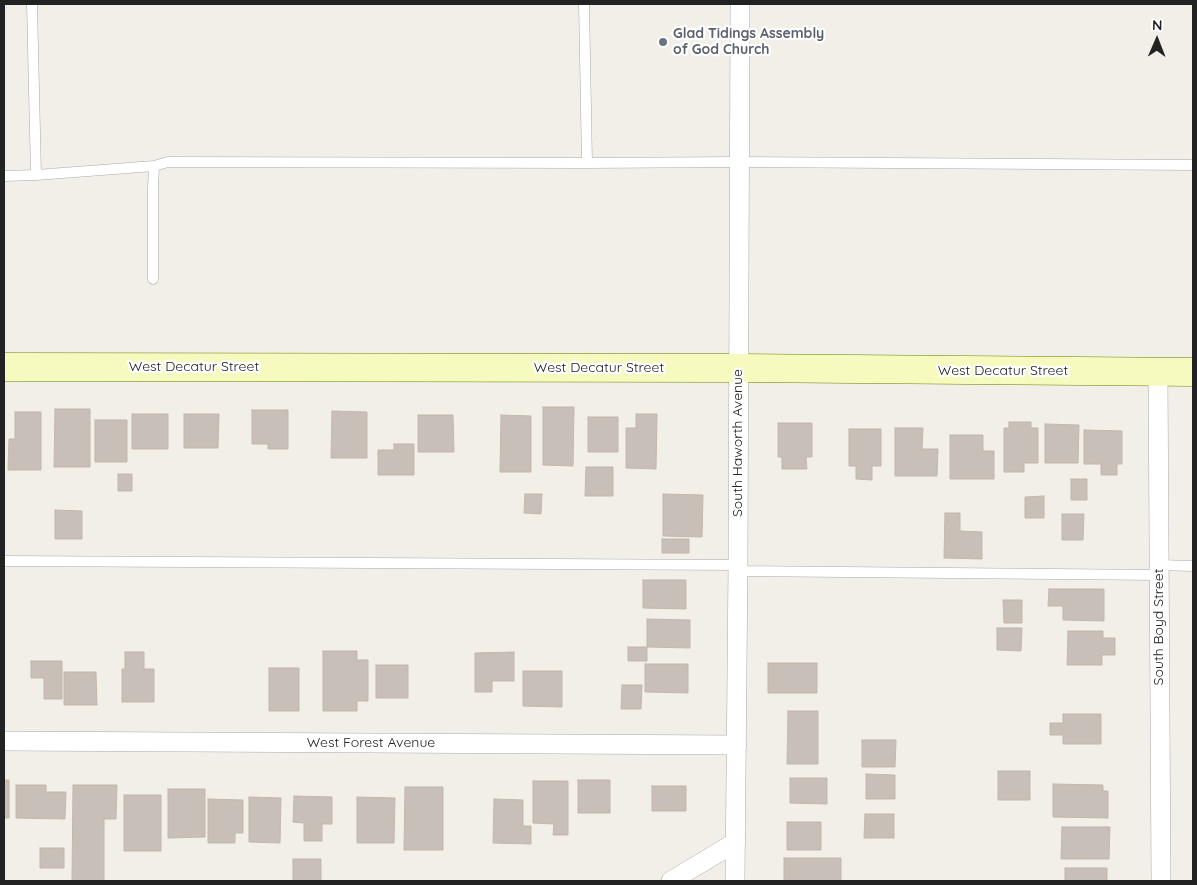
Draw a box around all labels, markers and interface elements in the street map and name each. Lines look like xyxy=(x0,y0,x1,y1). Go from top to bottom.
north arrow xyxy=(1132,15,1182,65)
text: N xyxy=(1152,16,1163,34)
place label: Glad Tidings Assembly of God Church xyxy=(673,26,824,58)
marker: Glad Tidings Assembly of God Church xyxy=(657,36,669,48)
street label: West Decatur Street xyxy=(129,359,259,375)
street label: West Decatur Street xyxy=(534,360,664,376)
street label: West Decatur Street xyxy=(938,363,1068,379)
street label: South Haworth Avenue xyxy=(730,369,746,517)
street label: South Boyd Street xyxy=(1151,569,1167,685)
street label: West Forest Avenue xyxy=(307,735,435,751)

